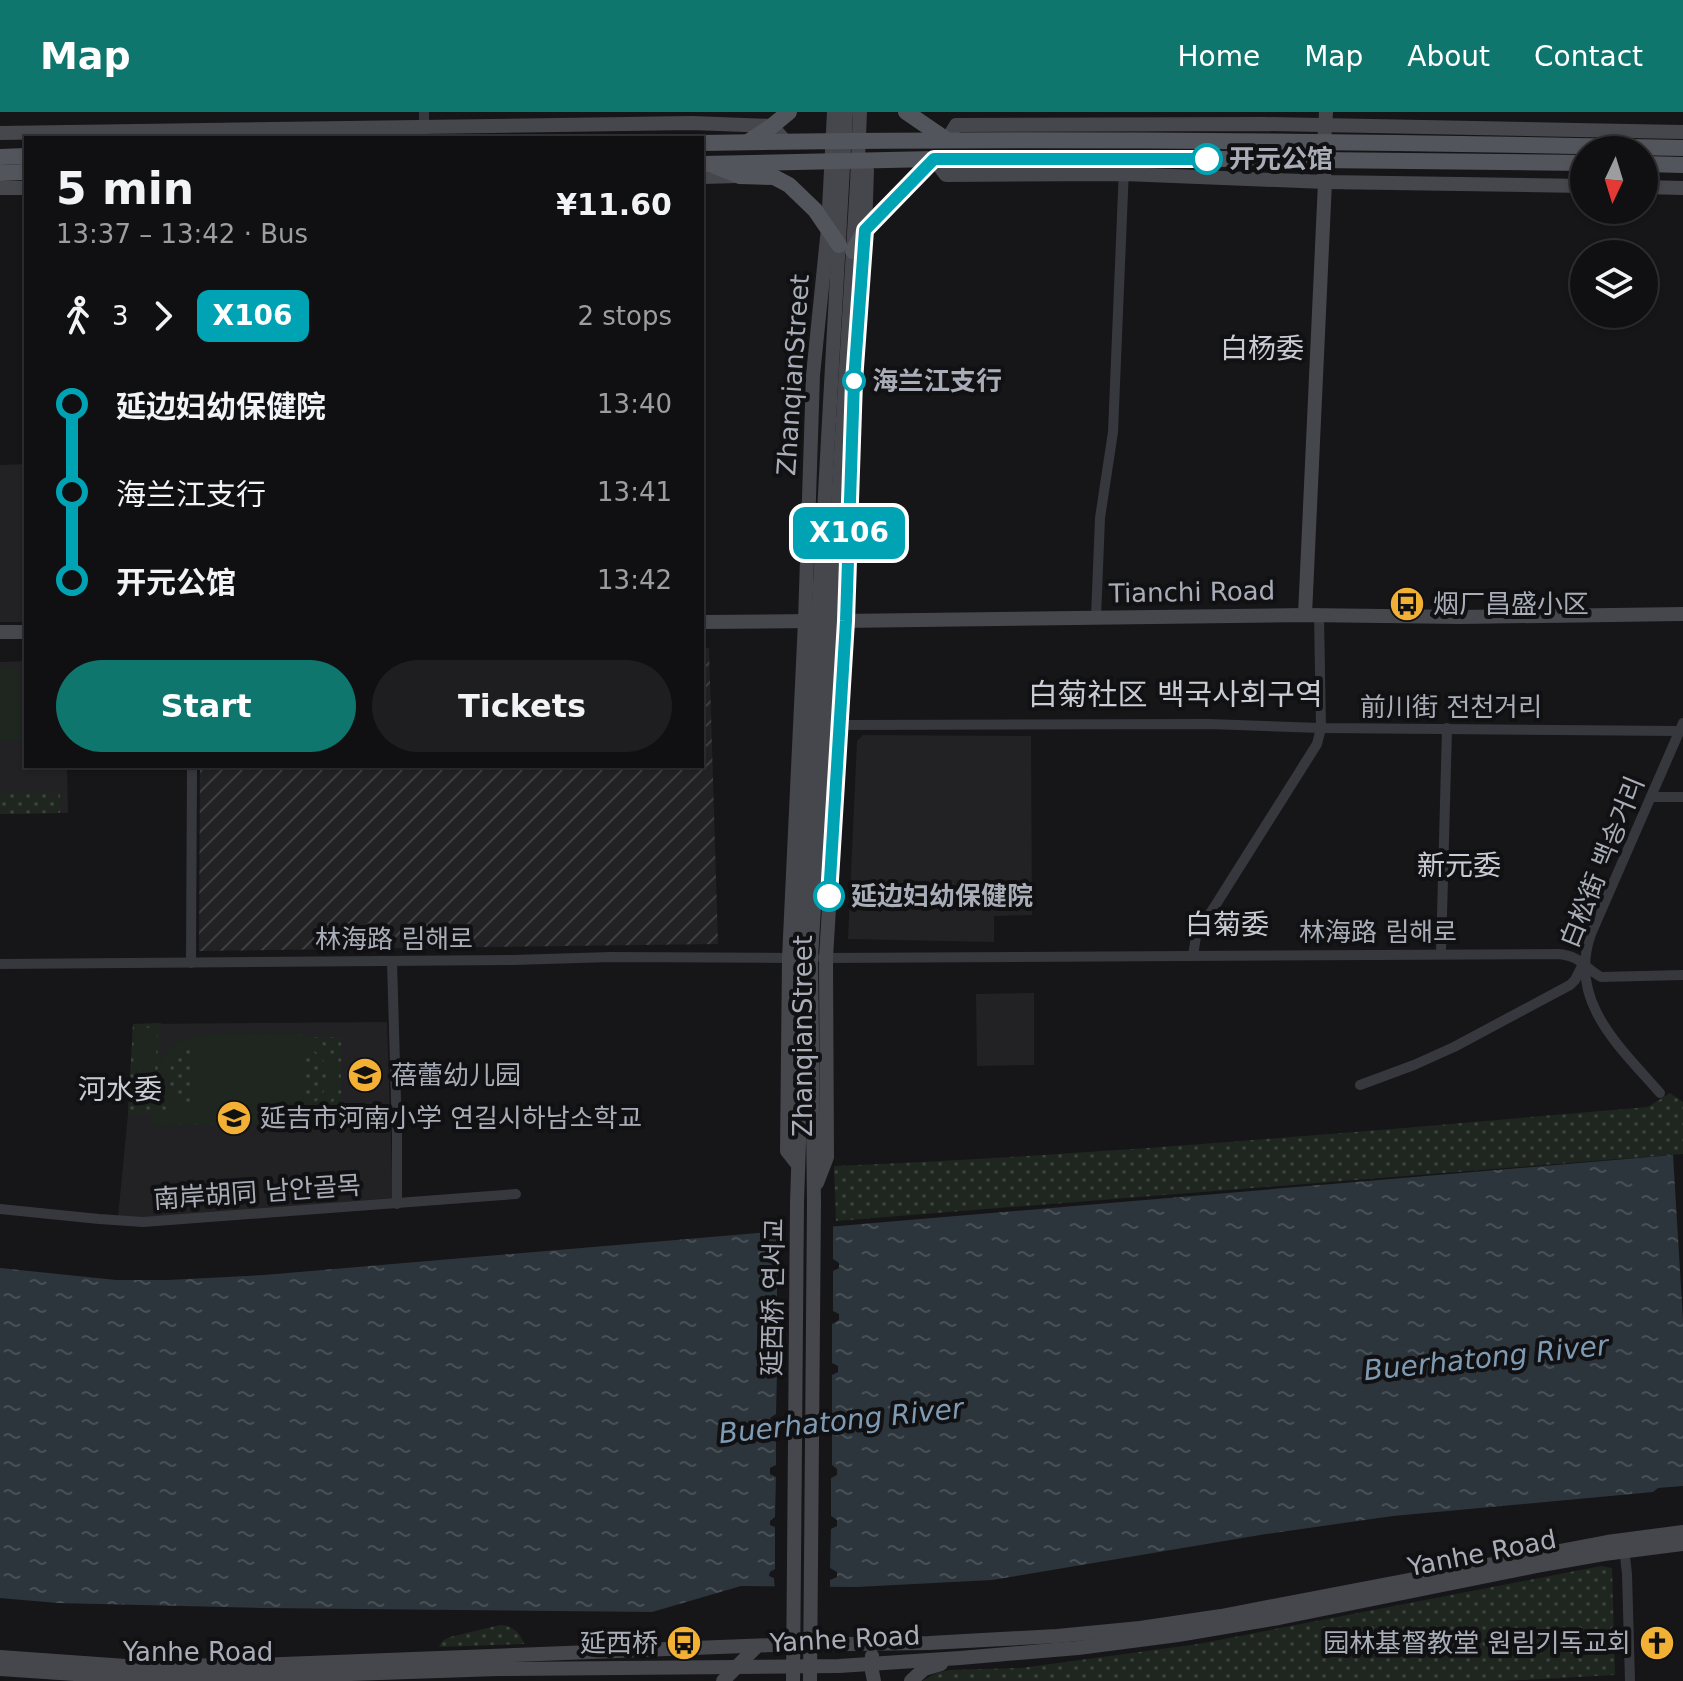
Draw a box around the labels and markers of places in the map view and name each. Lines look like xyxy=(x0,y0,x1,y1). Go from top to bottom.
marker: 开元公馆 xyxy=(1192,144,1222,174)
place label: 开元公馆 xyxy=(1229,144,1333,174)
place label: 海兰江支行 xyxy=(872,366,1002,396)
marker: 海兰江支行 xyxy=(843,370,865,392)
bus stop icon: 烟厂昌盛小区 xyxy=(1388,585,1426,623)
place label: 烟厂昌盛小区 xyxy=(1433,589,1589,619)
marker: 延边妇幼保健院 xyxy=(814,881,844,911)
place label: 延边妇幼保健院 xyxy=(851,881,1033,911)
school or university icon: 蓓蕾幼儿园 xyxy=(346,1056,384,1094)
place label: 蓓蕾幼儿园 xyxy=(391,1060,521,1090)
school or university icon: 延吉市河南小学 연길시하남소학교 xyxy=(215,1099,253,1137)
place label: 延吉市河南小学 연길시하남소학교 xyxy=(260,1103,642,1133)
bus stop icon: 延西桥 xyxy=(665,1624,703,1662)
church icon: 园林基督教堂 원림기독교회 xyxy=(1638,1624,1676,1662)
place label: 延西桥 xyxy=(580,1628,658,1658)
place label: 园林基督教堂 원림기독교회 xyxy=(1323,1628,1631,1658)

